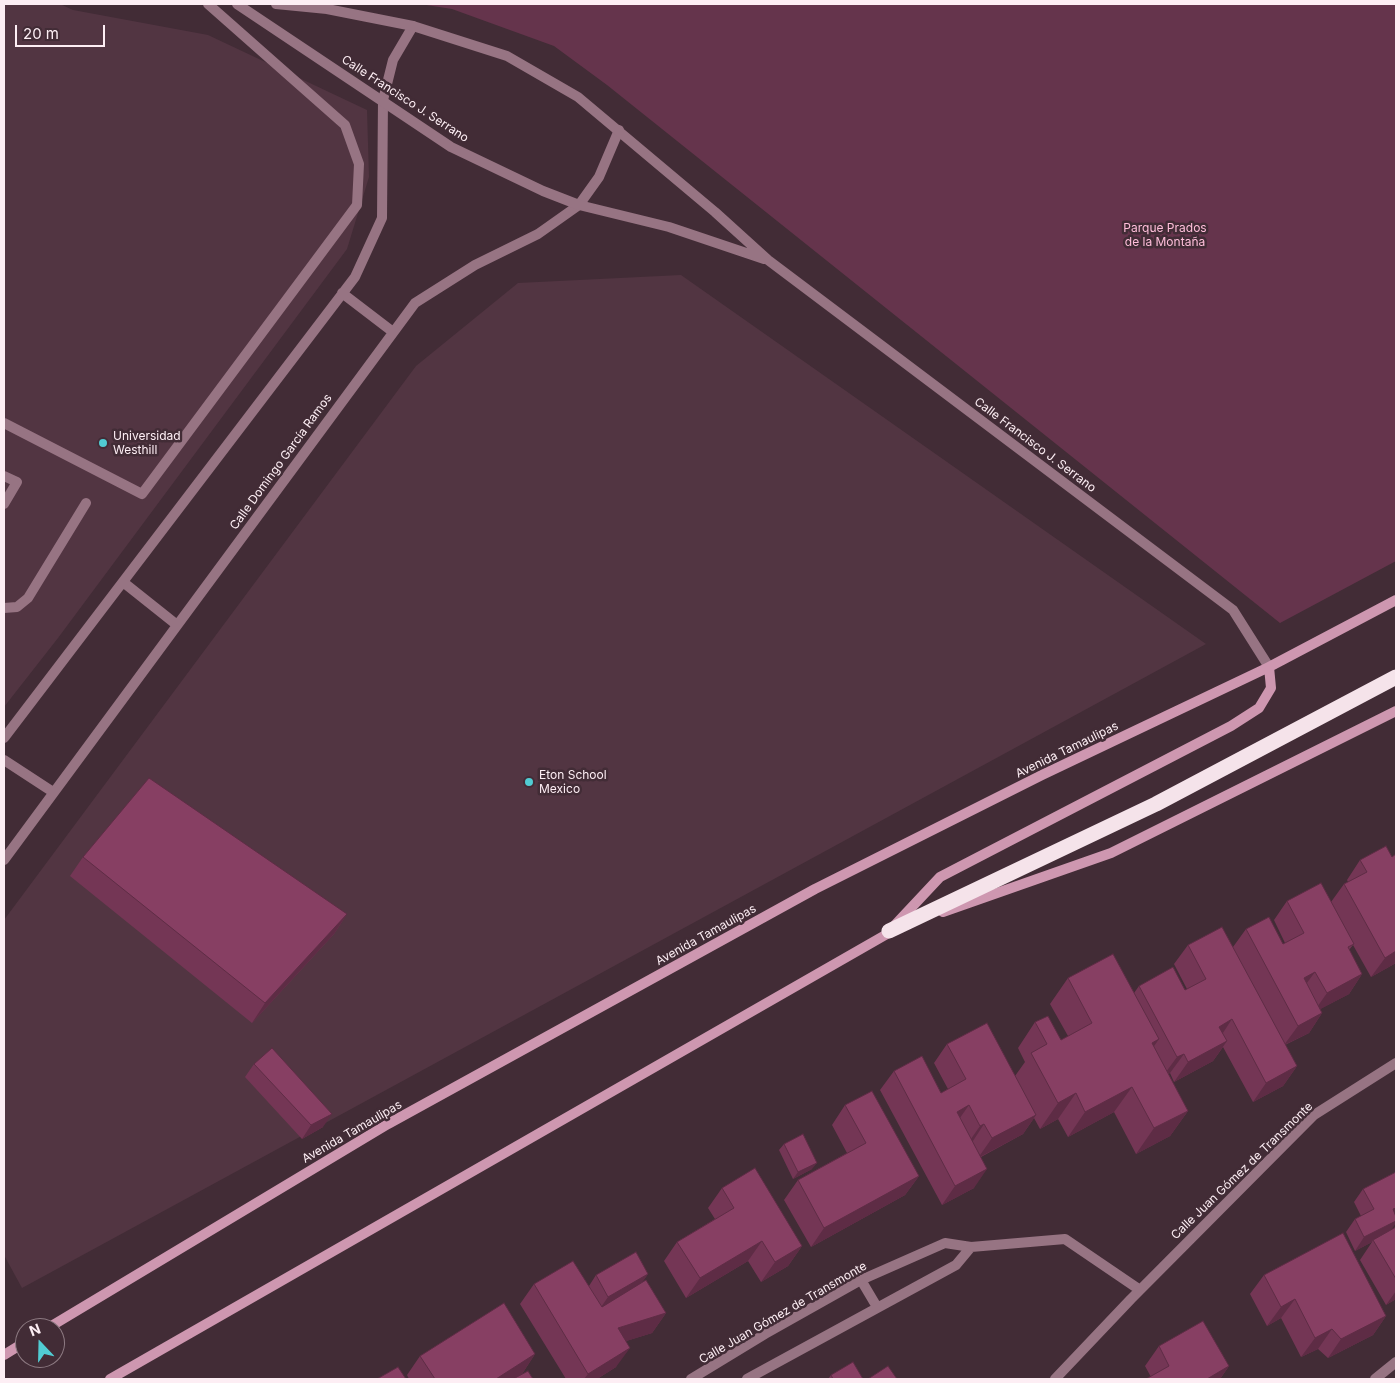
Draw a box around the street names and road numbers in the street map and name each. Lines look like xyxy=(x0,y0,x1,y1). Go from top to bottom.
street label: Calle Francisco J. Serrano xyxy=(339,53,471,145)
street label: Calle Domingo García Ramos xyxy=(227,391,335,533)
street label: Calle Francisco J. Serrano xyxy=(971,395,1099,495)
street label: Avenida Tamaulipas xyxy=(1013,719,1121,781)
street label: Avenida Tamaulipas xyxy=(653,901,759,969)
street label: Avenida Tamaulipas xyxy=(300,1098,404,1166)
street label: Calle Juan Gómez de Transmonte xyxy=(1168,1099,1316,1243)
street label: Calle Juan Gómez de Transmonte xyxy=(697,1259,869,1367)

